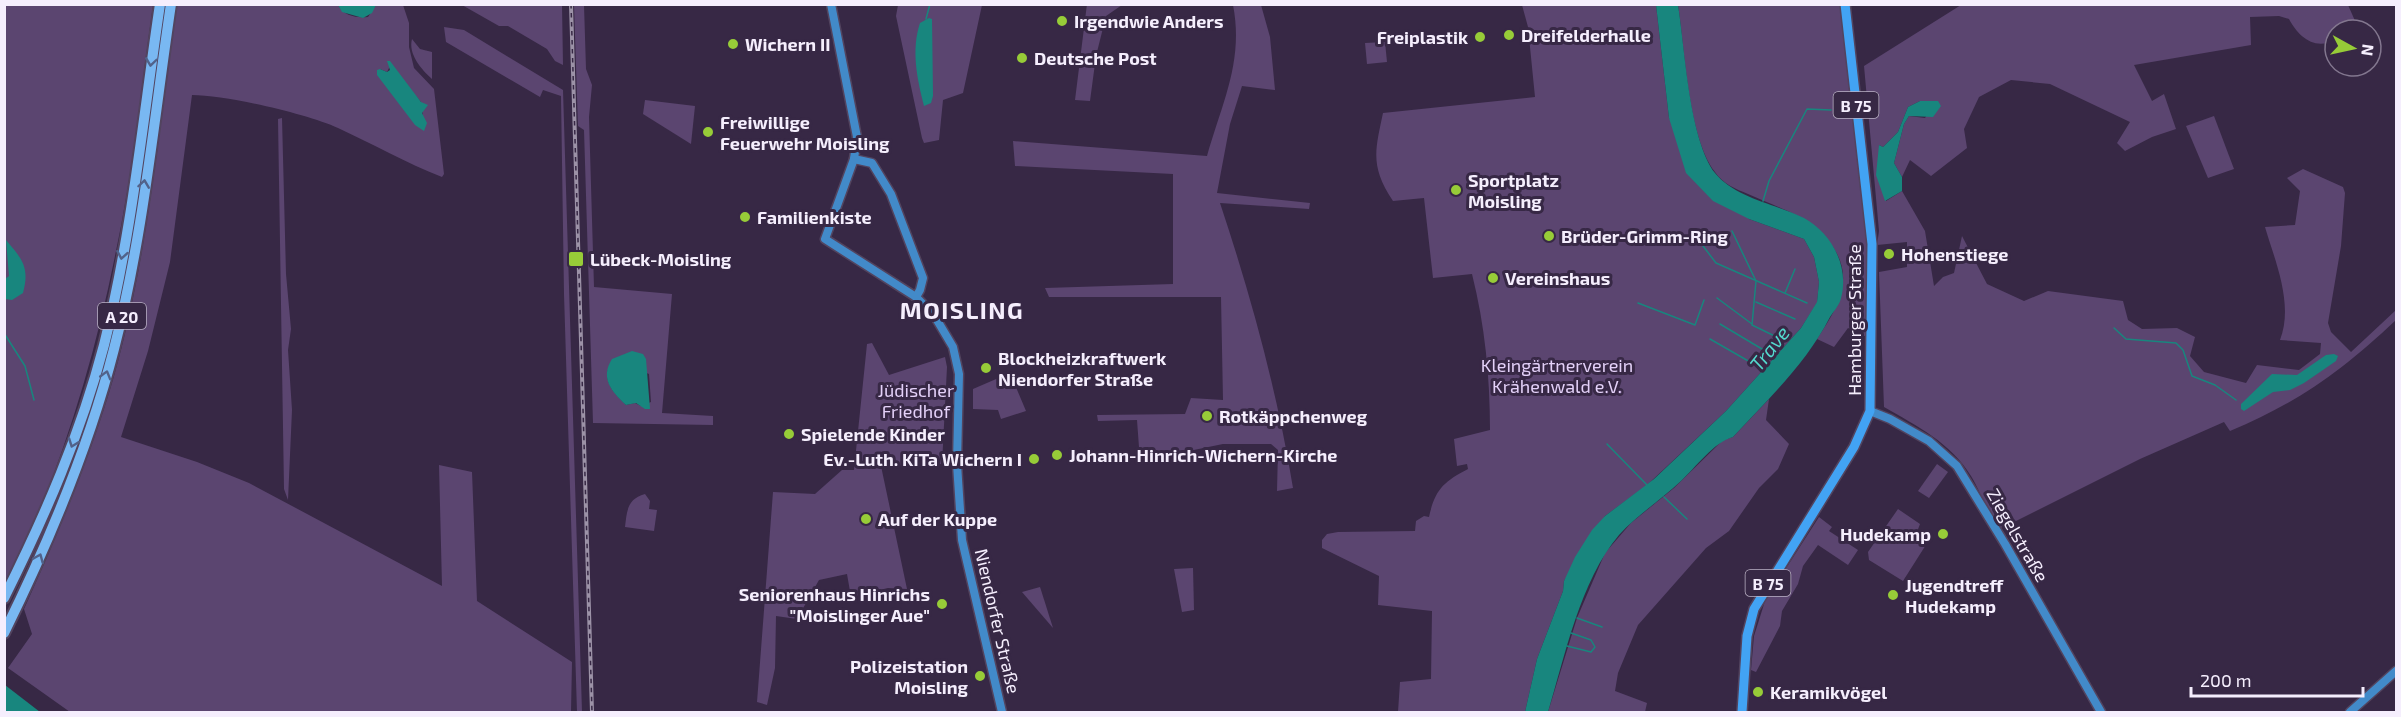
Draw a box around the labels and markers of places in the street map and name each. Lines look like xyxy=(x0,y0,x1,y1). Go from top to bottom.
place label: Irgendwie Anders xyxy=(1074,10,1224,32)
marker: Irgendwie Anders xyxy=(1055,14,1069,28)
place label: Dreifelderhalle xyxy=(1521,24,1651,46)
place label: Freiplastik xyxy=(1377,26,1468,48)
marker: Dreifelderhalle xyxy=(1502,28,1516,42)
marker: Freiplastik xyxy=(1473,30,1487,44)
place label: Wichern II xyxy=(745,33,831,55)
marker: Wichern II xyxy=(726,37,740,51)
place label: Deutsche Post xyxy=(1034,47,1157,69)
marker: Deutsche Post xyxy=(1015,51,1029,65)
place label: Freiwillige Feuerwehr Moisling xyxy=(720,111,890,154)
marker: Freiwillige Feuerwehr Moisling xyxy=(701,125,715,139)
place label: Sportplatz Moisling xyxy=(1468,169,1559,212)
marker: Sportplatz Moisling xyxy=(1449,183,1463,197)
place label: Familienkiste xyxy=(757,206,872,228)
marker: Familienkiste xyxy=(738,210,752,224)
place label: Brüder-Grimm-Ring xyxy=(1561,225,1728,247)
marker: Brüder-Grimm-Ring xyxy=(1542,229,1556,243)
place label: Hohenstiege xyxy=(1901,243,2008,265)
marker: Hohenstiege xyxy=(1882,247,1896,261)
place label: Lübeck-Moisling xyxy=(590,248,732,270)
marker: Lübeck-Moisling xyxy=(567,250,585,268)
place label: Vereinshaus xyxy=(1505,267,1610,289)
marker: Vereinshaus xyxy=(1486,271,1500,285)
place label: Blockheizkraftwerk Niendorfer Straße xyxy=(998,347,1166,390)
marker: Blockheizkraftwerk Niendorfer Straße xyxy=(979,361,993,375)
place label: Rotkäppchenweg xyxy=(1219,405,1368,427)
marker: Rotkäppchenweg xyxy=(1200,409,1214,423)
place label: Spielende Kinder xyxy=(801,423,945,445)
marker: Spielende Kinder xyxy=(782,427,796,441)
place label: Johann-Hinrich-Wichern-Kirche xyxy=(1069,444,1337,466)
place label: Ev.-Luth. KiTa Wichern I xyxy=(823,448,1022,470)
marker: Johann-Hinrich-Wichern-Kirche xyxy=(1050,448,1064,462)
marker: Ev.-Luth. KiTa Wichern I xyxy=(1027,452,1041,466)
place label: Auf der Kuppe xyxy=(878,508,997,530)
marker: Auf der Kuppe xyxy=(859,512,873,526)
place label: Hudekamp xyxy=(1840,523,1931,545)
marker: Hudekamp xyxy=(1936,527,1950,541)
place label: Jugendtreff Hudekamp xyxy=(1905,574,2005,617)
place label: Seniorenhaus Hinrichs "Moislinger Aue" xyxy=(739,583,930,626)
marker: Jugendtreff Hudekamp xyxy=(1886,588,1900,602)
marker: Seniorenhaus Hinrichs "Moislinger Aue" xyxy=(935,597,949,611)
place label: Polizeistation Moisling xyxy=(850,655,969,698)
marker: Polizeistation Moisling xyxy=(973,669,987,683)
place label: Keramikvögel xyxy=(1770,681,1887,703)
marker: Keramikvögel xyxy=(1751,685,1765,699)

